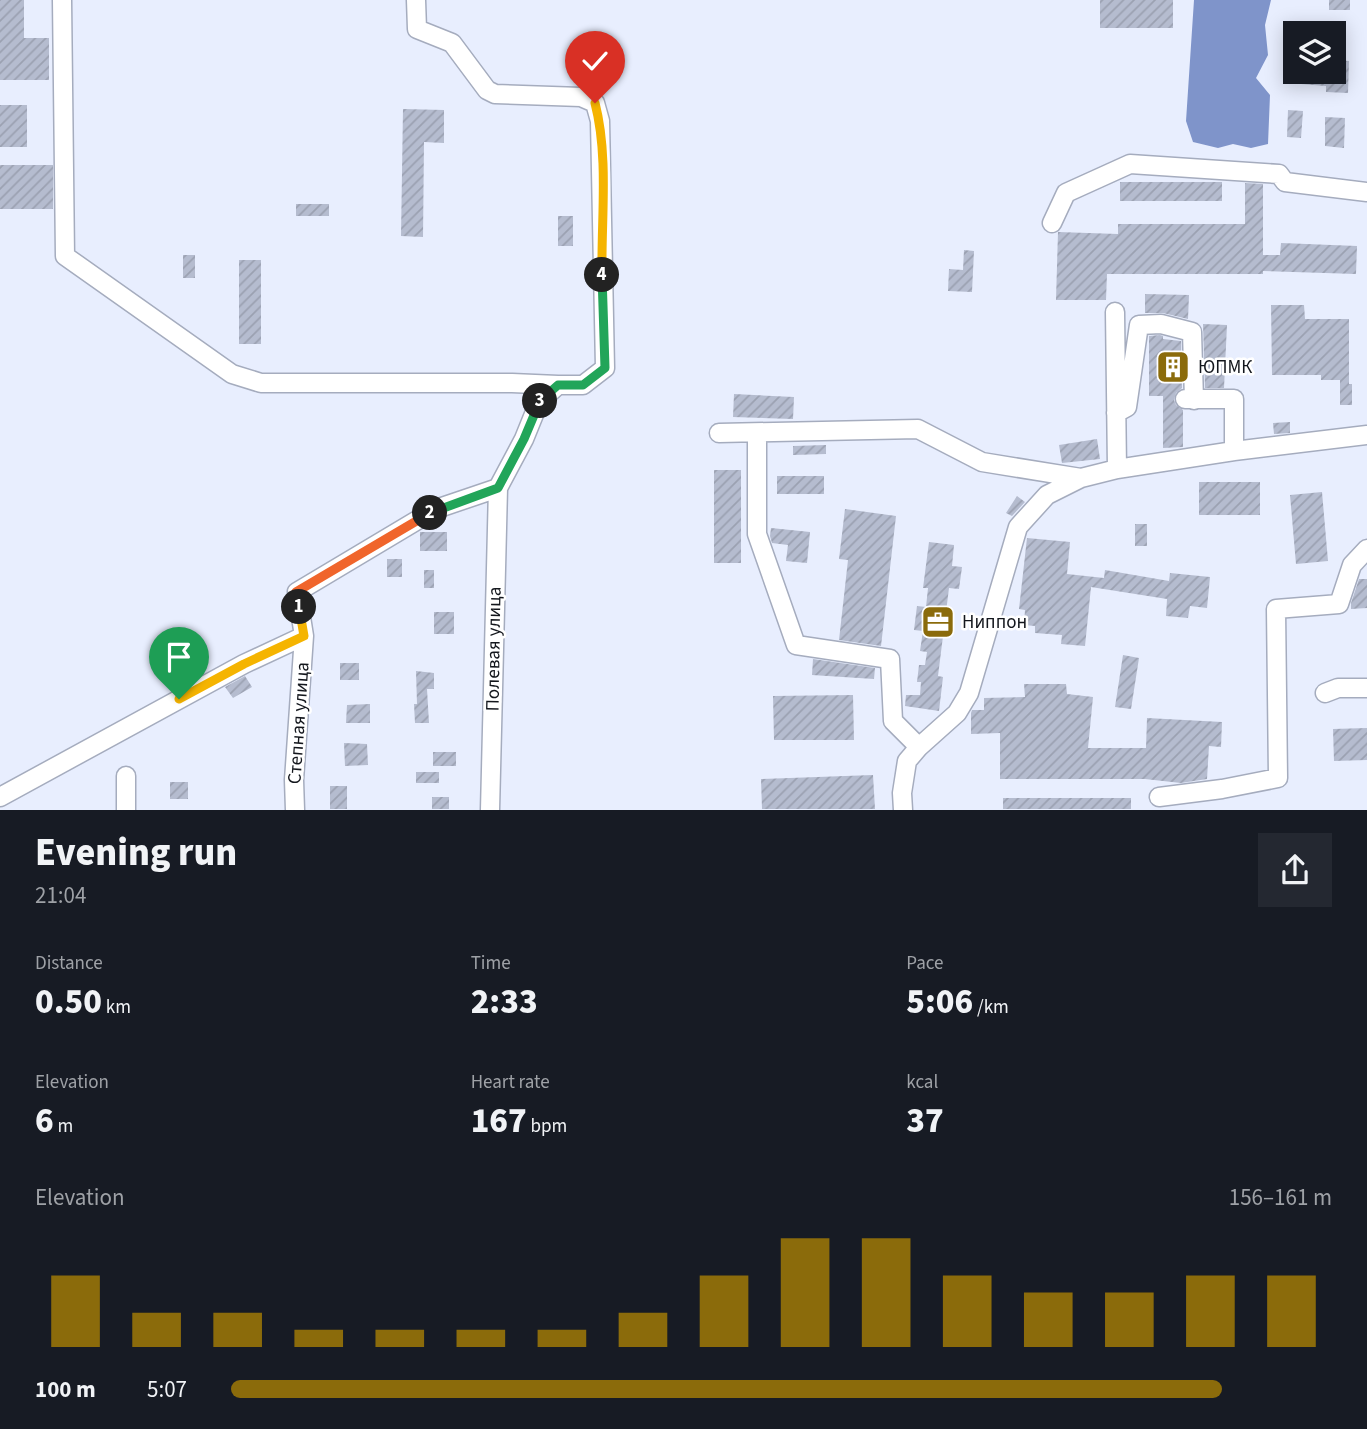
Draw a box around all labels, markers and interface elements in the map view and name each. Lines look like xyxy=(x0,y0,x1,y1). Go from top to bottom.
map controls xyxy=(1283,21,1346,84)
button: layers xyxy=(1283,21,1346,84)
pin xyxy=(565,31,625,103)
icon: check xyxy=(576,42,614,80)
pin: 4 xyxy=(584,258,620,292)
text: 4 xyxy=(596,261,607,288)
building icon: ЮПМК xyxy=(1154,348,1192,386)
place label: ЮПМК xyxy=(1198,354,1252,381)
pin: 3 xyxy=(522,384,558,418)
text: 3 xyxy=(534,387,545,414)
pin: 2 xyxy=(412,496,448,530)
text: 2 xyxy=(424,499,435,526)
street label: Полевая улица xyxy=(479,586,509,712)
pin: 1 xyxy=(282,590,316,624)
text: 1 xyxy=(293,593,304,620)
office icon: Ниппон xyxy=(919,603,957,641)
place label: Ниппон xyxy=(962,609,1027,636)
pin xyxy=(149,627,209,699)
icon: arrive xyxy=(160,638,198,676)
street label: Степная улица xyxy=(281,661,317,785)
text: Evening run xyxy=(35,826,237,880)
button: share xyxy=(1258,833,1332,907)
text: 21:04 xyxy=(35,879,86,912)
text: Distance xyxy=(35,950,103,977)
text: Time xyxy=(471,950,511,977)
text: Pace xyxy=(906,950,944,977)
text: 0.50 xyxy=(35,977,102,1027)
text: 2:33 xyxy=(471,977,538,1027)
text: 5:06 xyxy=(906,977,973,1027)
text: km xyxy=(102,994,131,1021)
text: /km xyxy=(973,994,1009,1021)
text: Elevation xyxy=(35,1069,109,1096)
text: Heart rate xyxy=(471,1069,550,1096)
text: kcal xyxy=(906,1069,938,1096)
text: 6 xyxy=(35,1096,54,1146)
text: 167 xyxy=(471,1096,527,1146)
text: 37 xyxy=(906,1096,944,1146)
text: m xyxy=(54,1113,73,1140)
text: bpm xyxy=(527,1113,567,1140)
text: Elevation xyxy=(35,1181,125,1214)
text: 156–161 m xyxy=(1229,1181,1332,1214)
text: 100 m xyxy=(35,1373,96,1406)
text: 5:07 xyxy=(147,1373,187,1406)

